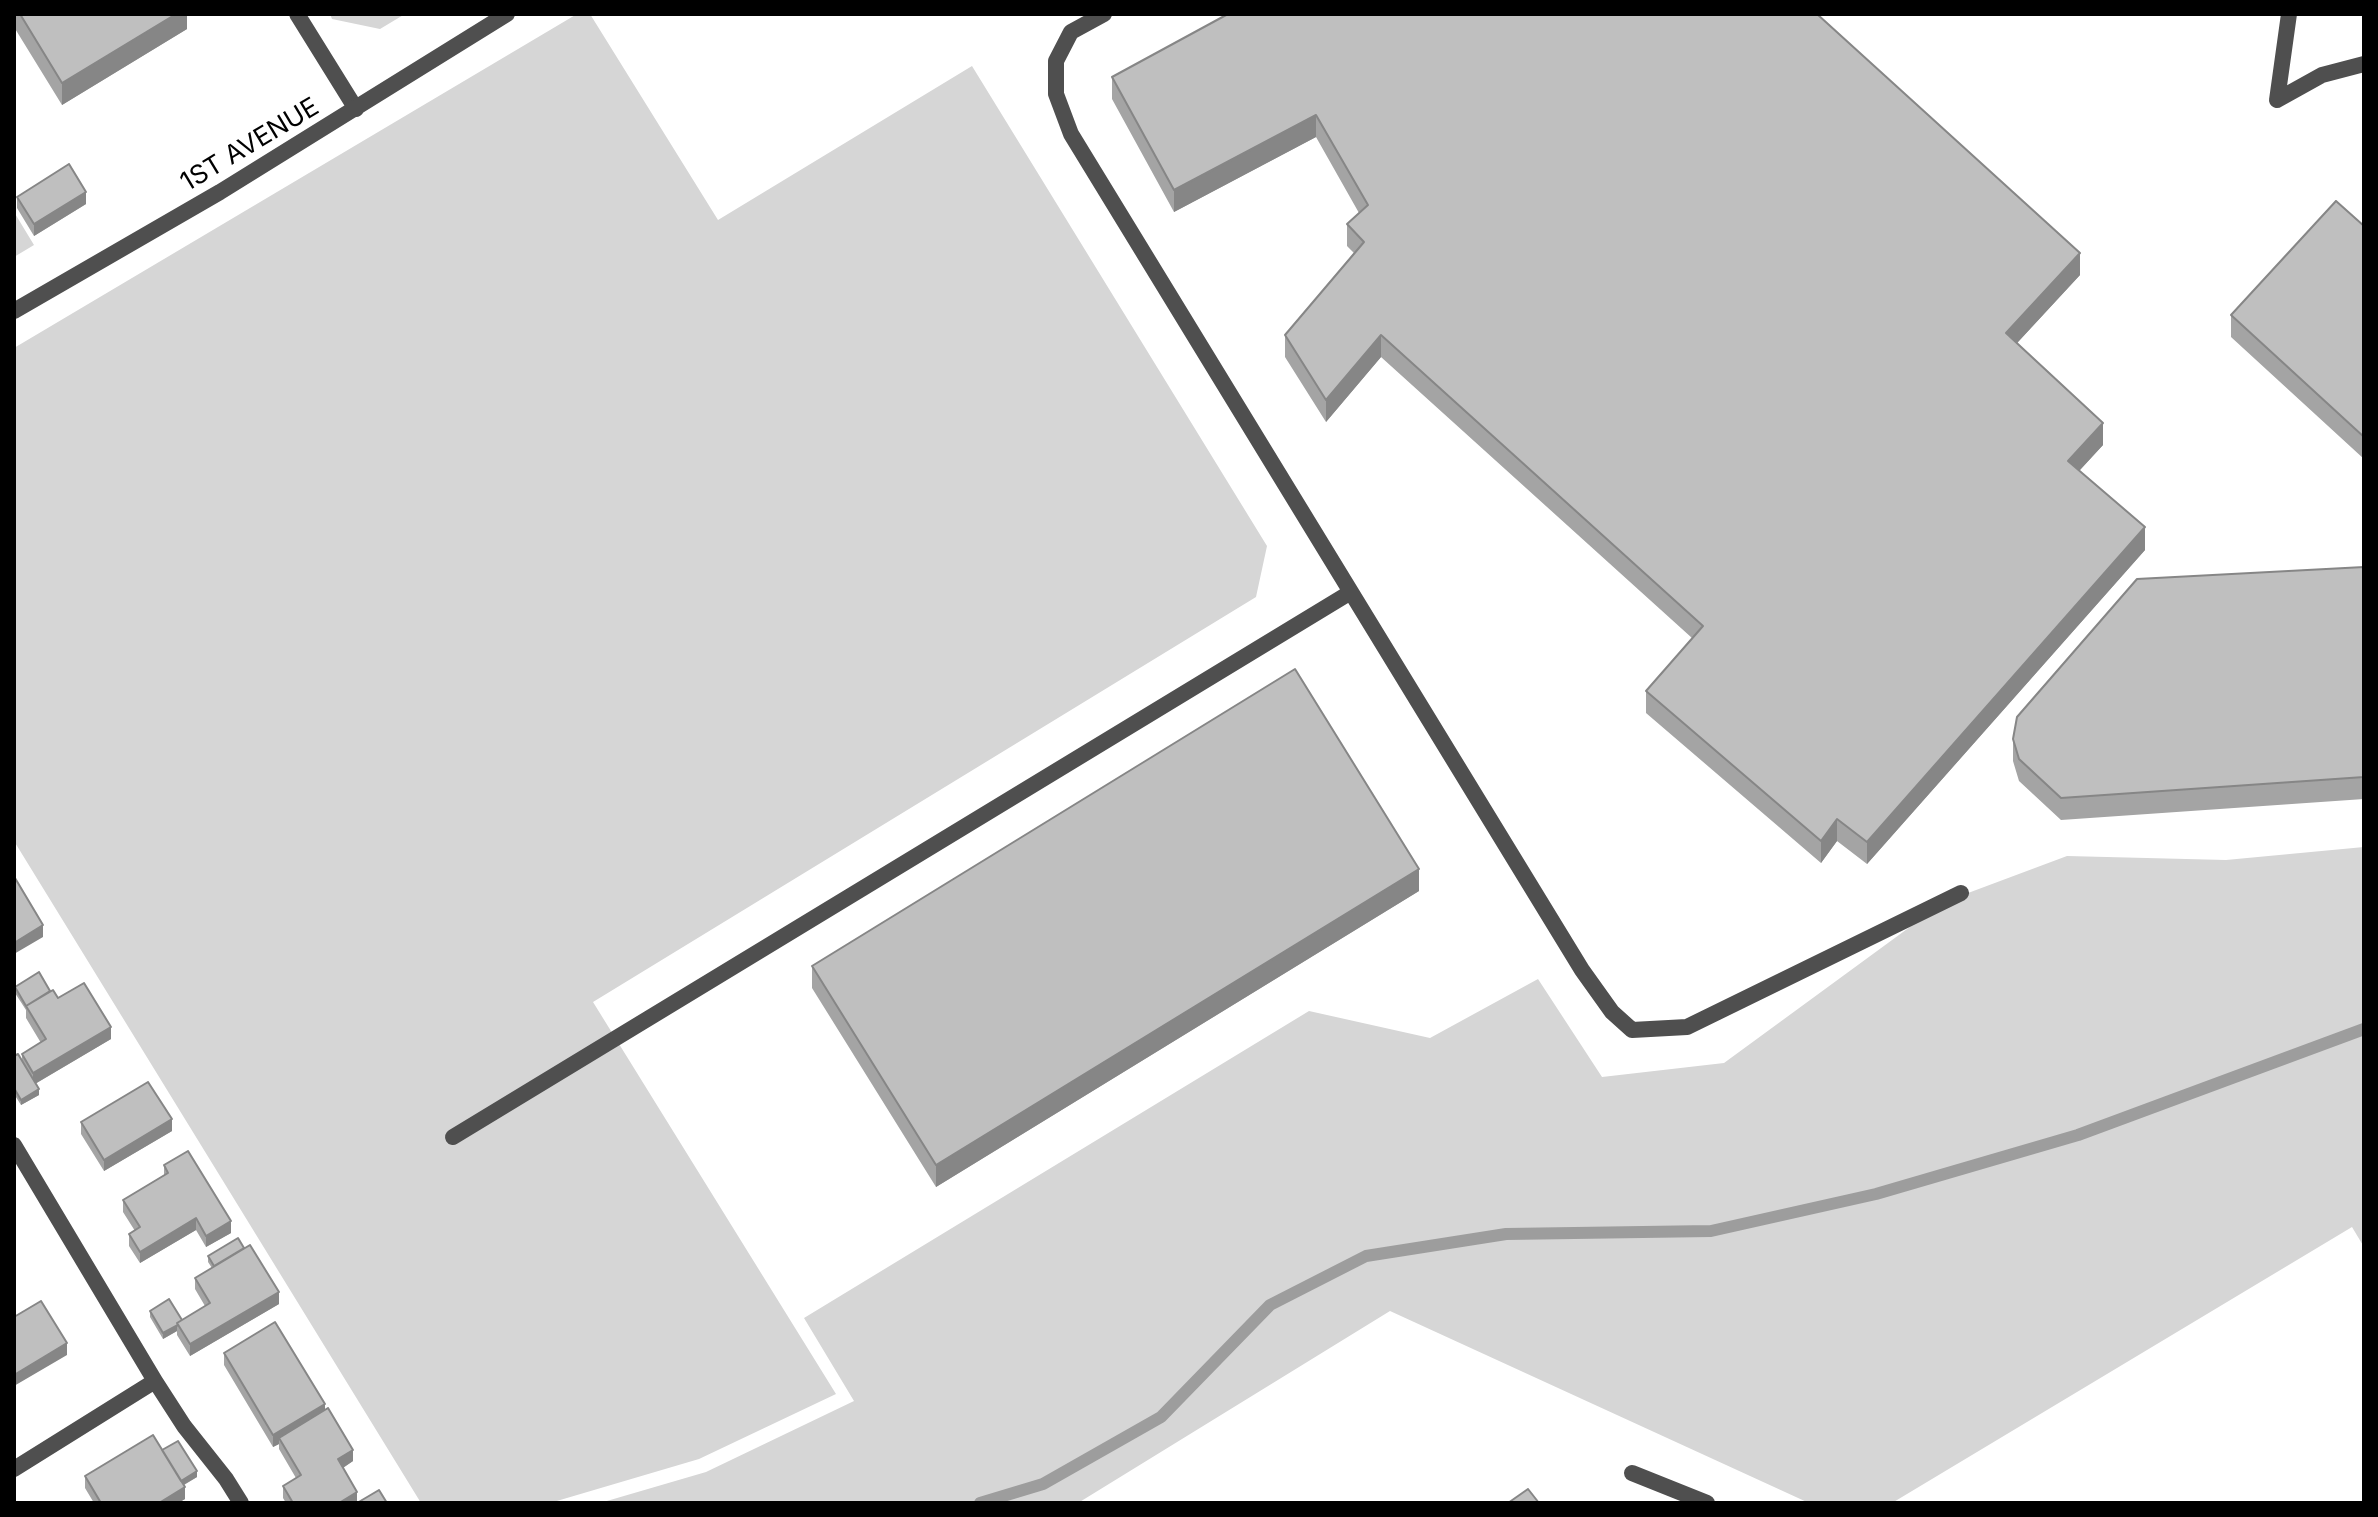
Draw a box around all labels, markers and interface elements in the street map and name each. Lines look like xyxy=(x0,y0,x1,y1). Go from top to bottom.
street label: 1ST AVENUE xyxy=(175,92,325,198)

